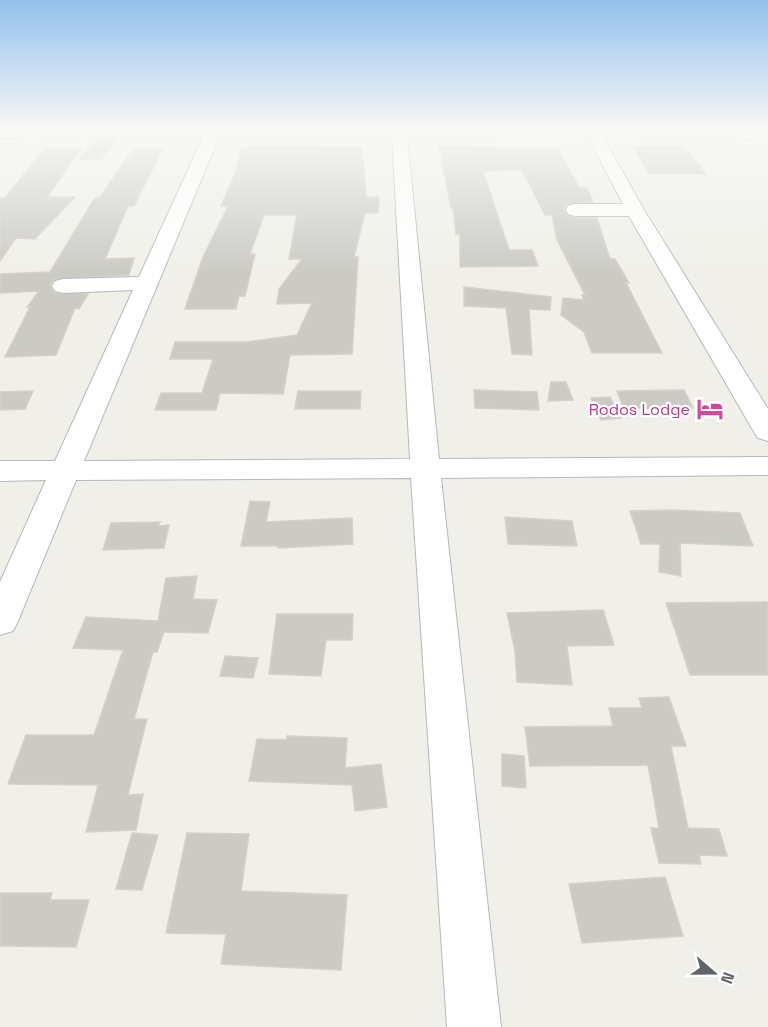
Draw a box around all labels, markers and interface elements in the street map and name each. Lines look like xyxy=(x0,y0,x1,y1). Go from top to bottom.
hotel icon: Rodos Lodge xyxy=(695,394,725,424)
place label: Rodos Lodge xyxy=(589,399,690,420)
north arrow xyxy=(684,943,744,1003)
text: N xyxy=(716,969,739,987)

